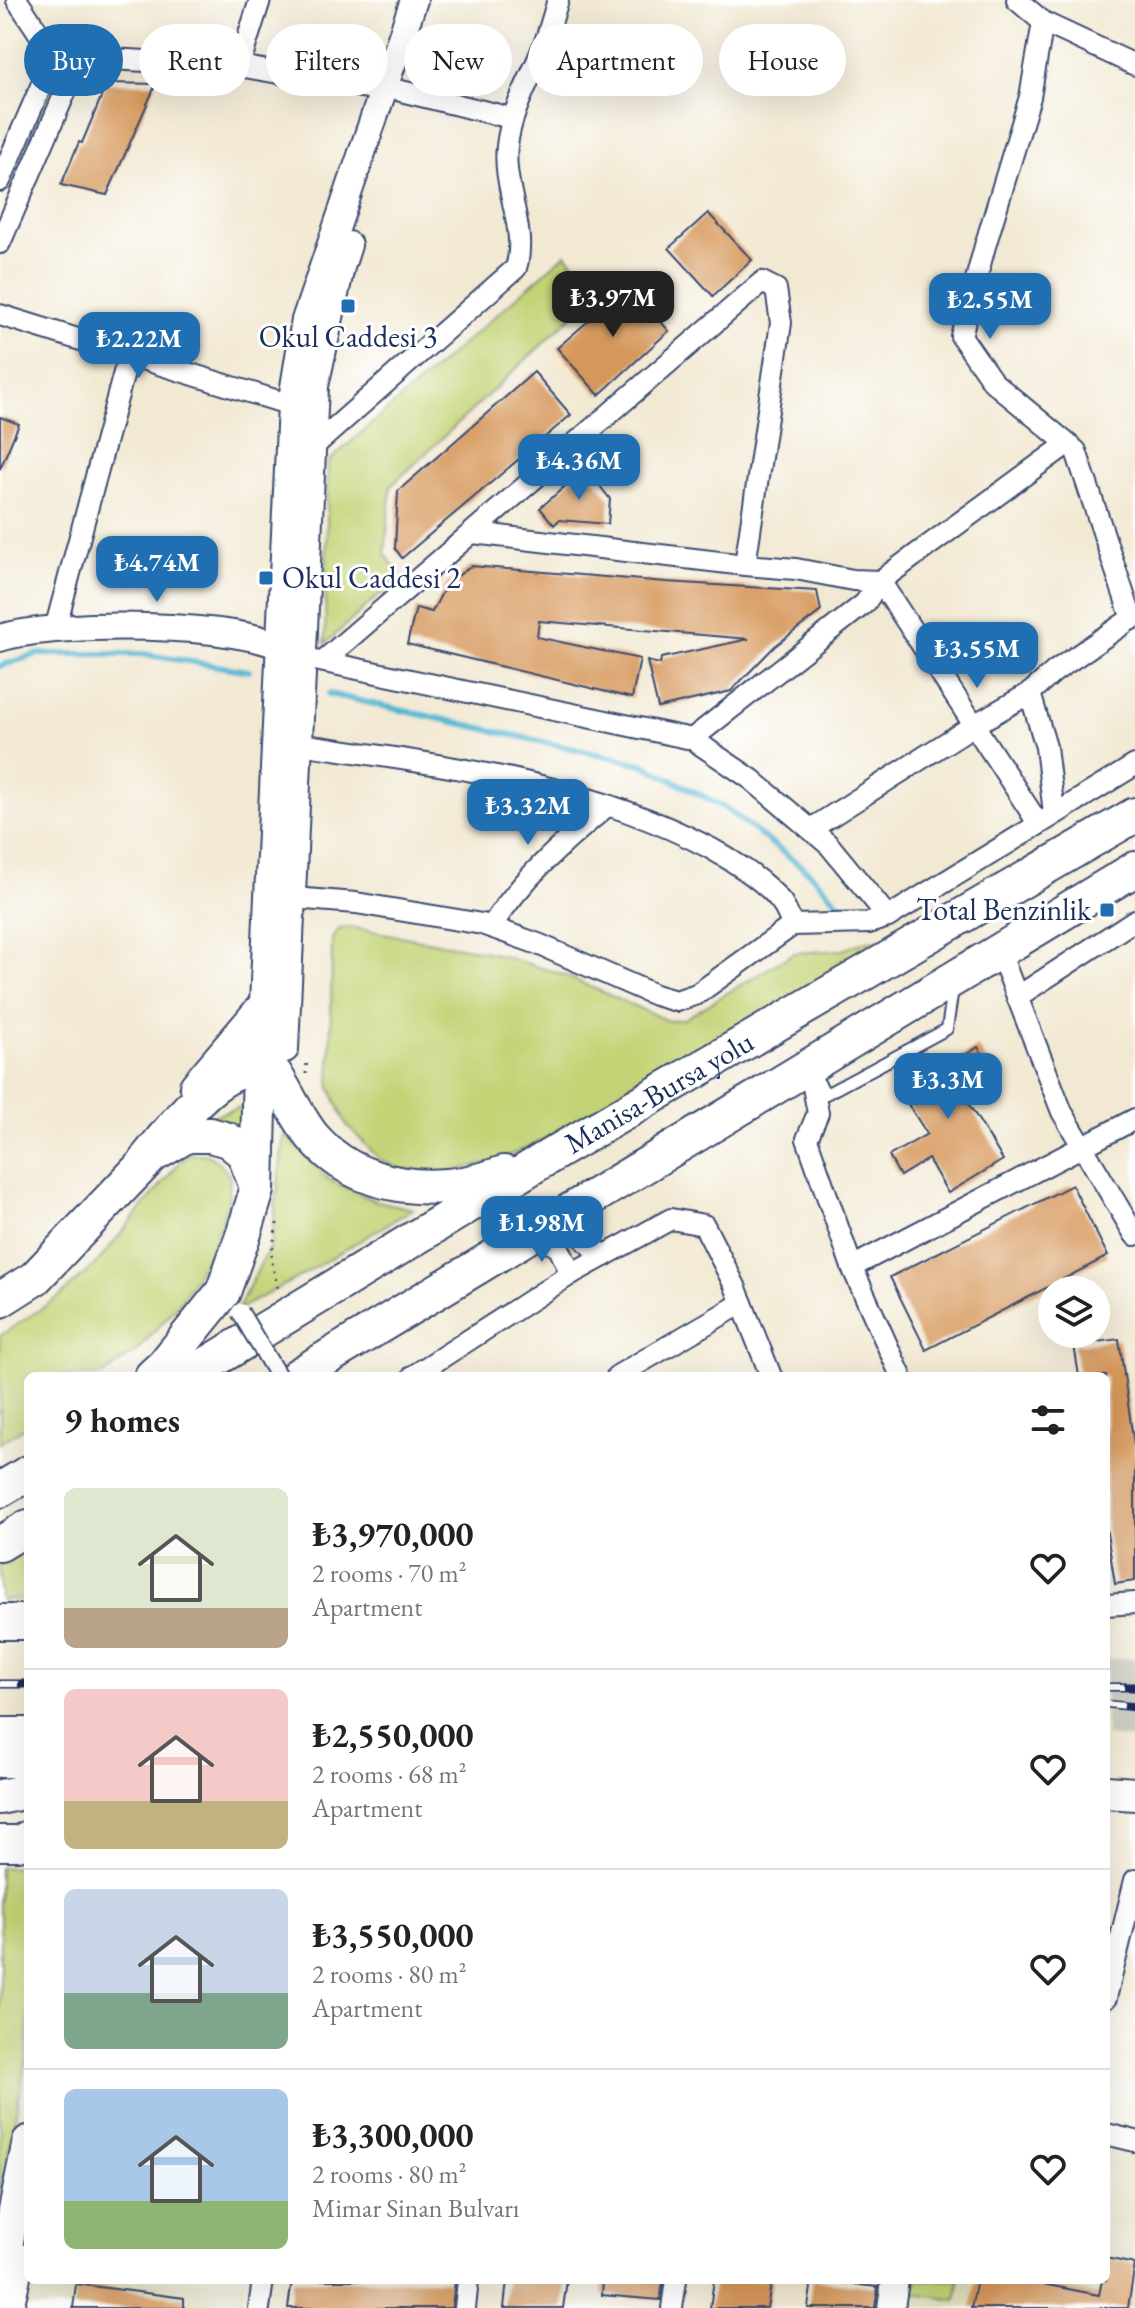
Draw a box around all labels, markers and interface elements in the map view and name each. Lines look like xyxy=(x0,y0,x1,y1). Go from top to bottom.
chip: Buy xyxy=(24,24,123,96)
chip: Rent xyxy=(139,24,250,96)
chip: Filters xyxy=(266,24,388,96)
chip: New xyxy=(404,24,512,96)
chip: Apartment xyxy=(528,24,703,96)
chip: House xyxy=(719,24,846,96)
pin: ₺3.97M xyxy=(548,271,678,339)
pin: ₺2.55M xyxy=(925,273,1055,341)
text: ₺3.97M xyxy=(570,280,656,314)
text: ₺2.55M xyxy=(947,282,1033,316)
marker: Okul Caddesi 3 xyxy=(339,297,357,315)
pin: ₺2.22M xyxy=(74,312,204,380)
place label: Okul Caddesi 3 xyxy=(259,317,437,356)
text: ₺2.22M xyxy=(96,321,182,355)
pin: ₺4.36M xyxy=(514,434,644,502)
text: ₺4.36M xyxy=(536,443,622,477)
pin: ₺4.74M xyxy=(92,536,222,604)
text: ₺4.74M xyxy=(114,545,200,579)
place label: Okul Caddesi 2 xyxy=(282,558,461,597)
marker: Okul Caddesi 2 xyxy=(257,569,275,587)
pin: ₺3.55M xyxy=(912,622,1042,690)
text: ₺3.55M xyxy=(934,631,1020,665)
pin: ₺3.32M xyxy=(463,779,593,847)
text: ₺3.32M xyxy=(485,788,571,822)
place label: Total Benzinlik xyxy=(916,890,1092,929)
marker: Total Benzinlik xyxy=(1098,901,1116,919)
street label: Manisa-Bursa yolu xyxy=(557,1021,761,1162)
pin: ₺3.3M xyxy=(892,1053,1004,1121)
text: ₺3.3M xyxy=(912,1062,984,1096)
pin: ₺1.98M xyxy=(477,1196,607,1264)
text: ₺1.98M xyxy=(499,1205,585,1239)
map controls xyxy=(1038,1276,1110,1348)
button: layers xyxy=(1038,1276,1110,1348)
text: 9 homes xyxy=(64,1398,180,1442)
icon: filters xyxy=(1026,1398,1070,1442)
text: ₺3,970,000 xyxy=(312,1512,473,1556)
icon: home xyxy=(128,1520,224,1616)
icon: heart xyxy=(1026,1546,1070,1590)
text: 2 rooms · 70 m² xyxy=(312,1556,467,1590)
text: Apartment xyxy=(312,1590,422,1624)
text: ₺2,550,000 xyxy=(312,1713,473,1757)
icon: home xyxy=(128,1721,224,1817)
icon: heart xyxy=(1026,1747,1070,1791)
text: 2 rooms · 68 m² xyxy=(312,1757,467,1791)
text: Apartment xyxy=(312,1791,422,1825)
text: ₺3,550,000 xyxy=(312,1913,473,1957)
icon: home xyxy=(128,1921,224,2017)
icon: heart xyxy=(1026,1947,1070,1991)
text: 2 rooms · 80 m² xyxy=(312,1957,467,1991)
text: Apartment xyxy=(312,1991,422,2025)
text: ₺3,300,000 xyxy=(312,2113,473,2157)
icon: home xyxy=(128,2121,224,2217)
icon: heart xyxy=(1026,2147,1070,2191)
text: 2 rooms · 80 m² xyxy=(312,2157,467,2191)
text: Mimar Sinan Bulvarı xyxy=(312,2191,519,2225)

